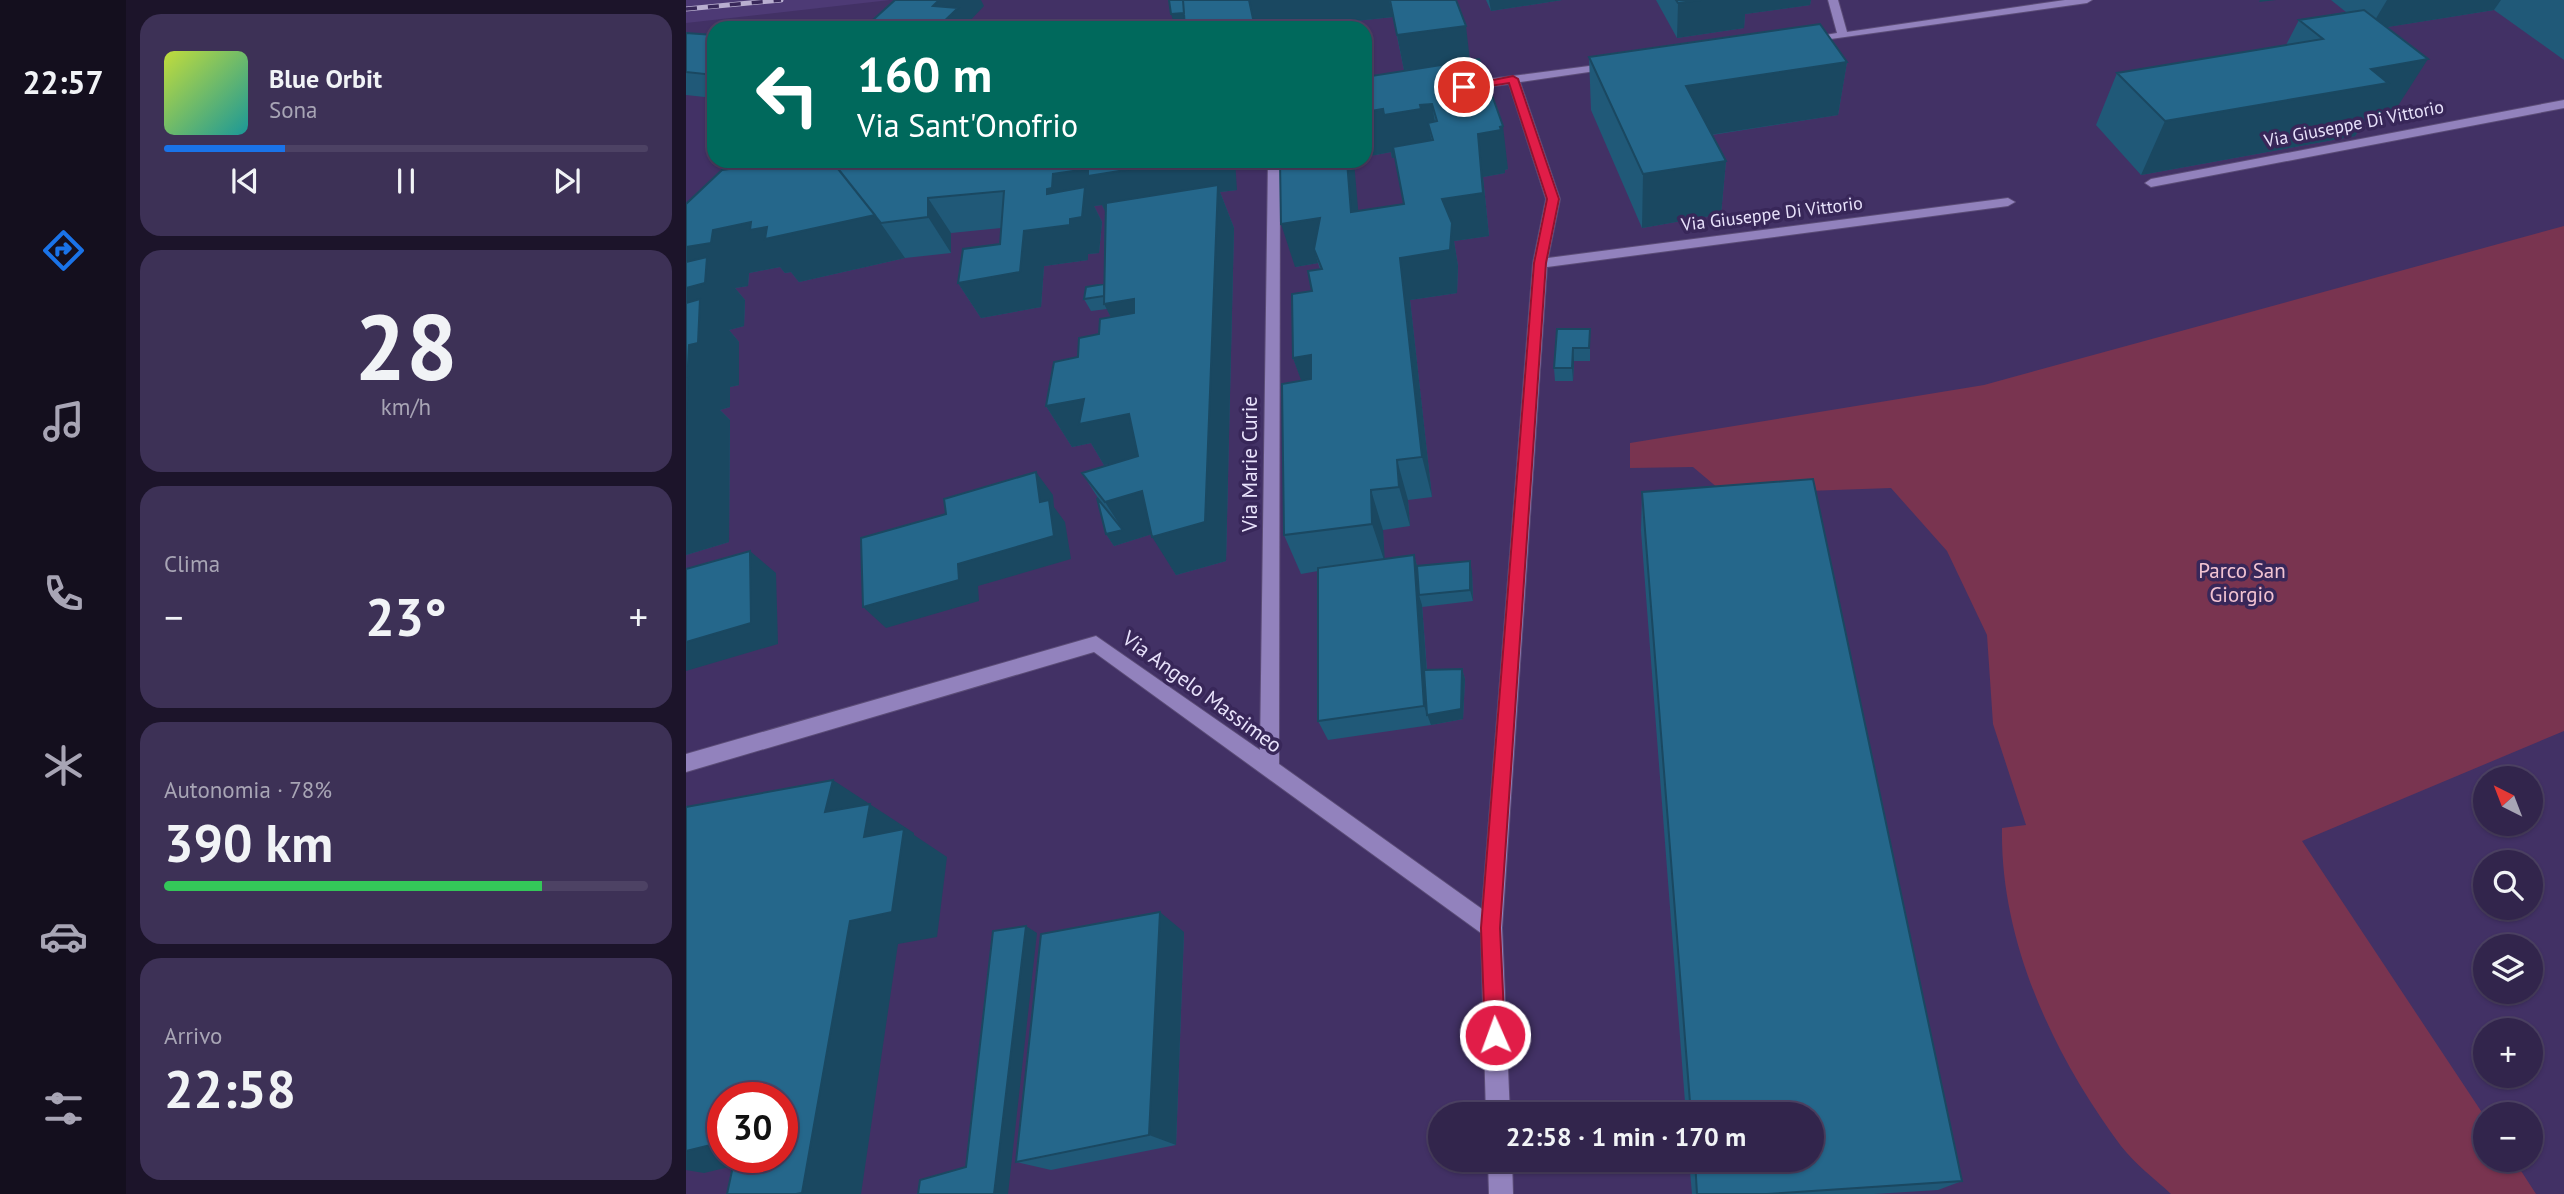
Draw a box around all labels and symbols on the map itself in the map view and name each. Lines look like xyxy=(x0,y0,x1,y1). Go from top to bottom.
pin xyxy=(1434,57,1494,117)
street label: Via Giuseppe Di Vittorio xyxy=(2261,95,2446,152)
street label: Via Giuseppe Di Vittorio xyxy=(1679,191,1864,236)
street label: Via Marie Curie xyxy=(1236,396,1263,533)
park label: Parco San Giorgio xyxy=(2198,557,2286,608)
street label: Via Angelo Massimeo xyxy=(1116,624,1287,759)
north arrow xyxy=(2473,766,2543,836)
position arrow xyxy=(1458,998,1532,1072)
speed limit sign: 30 xyxy=(707,1082,798,1173)

